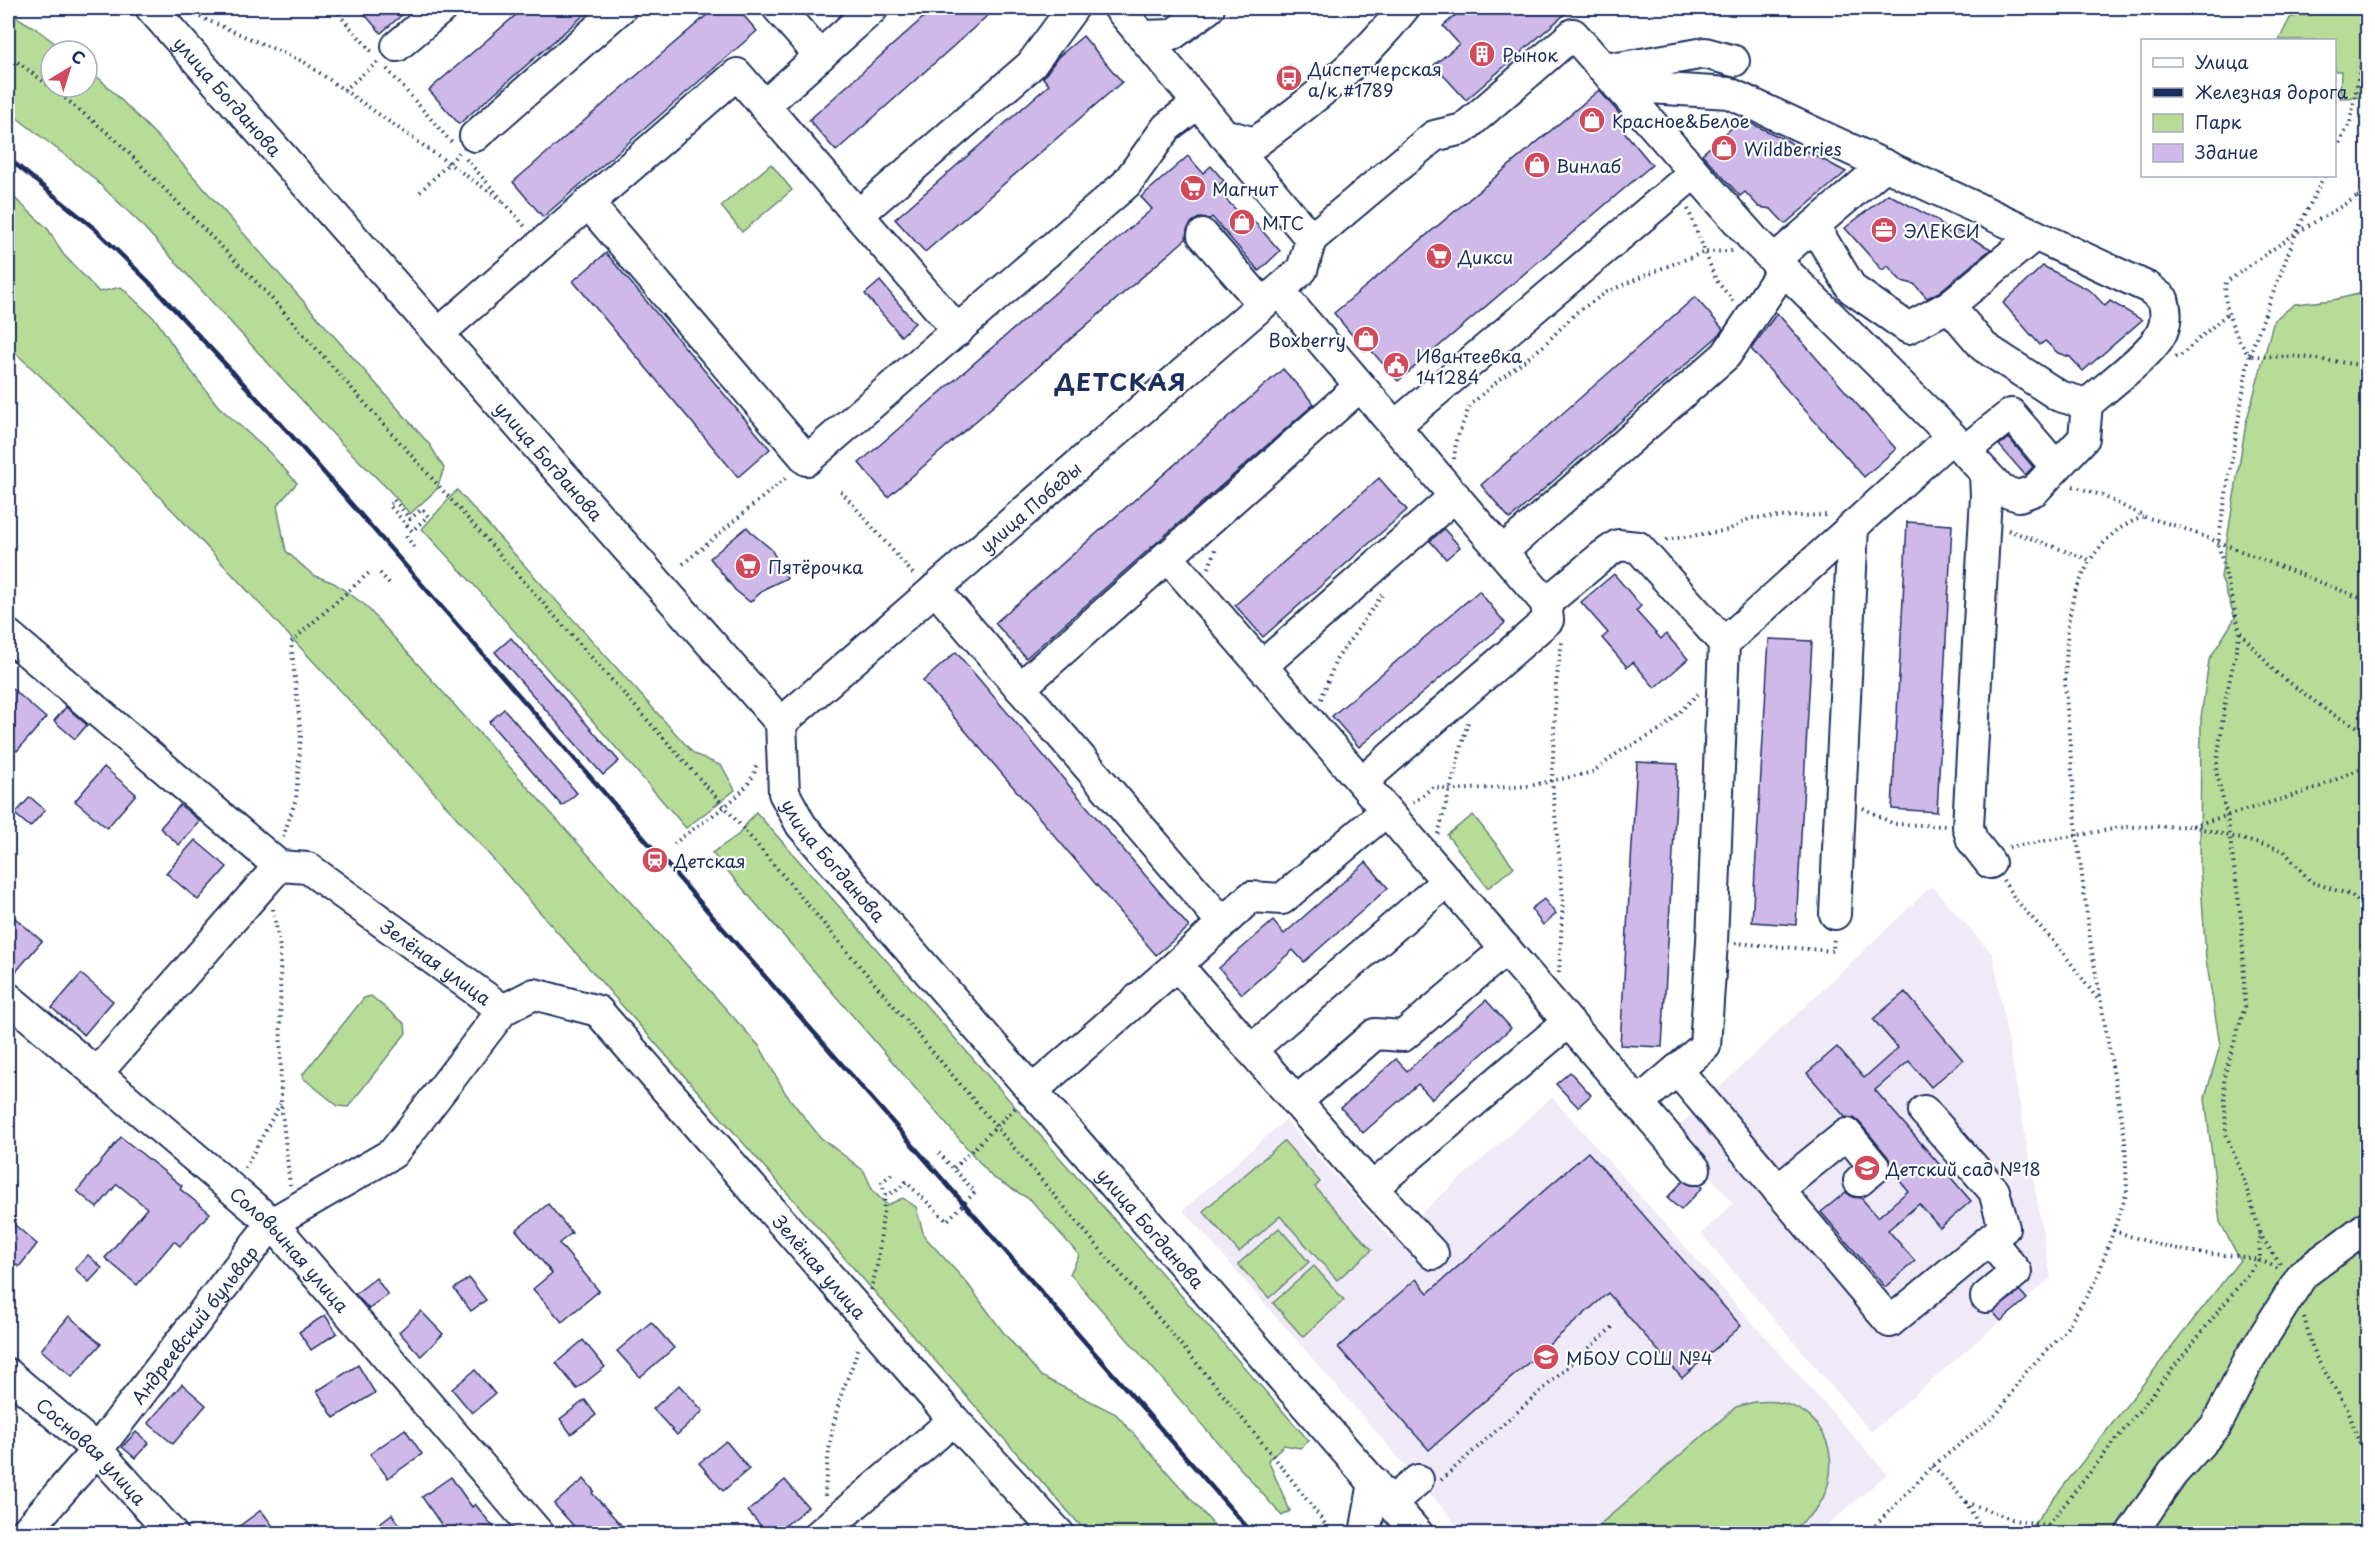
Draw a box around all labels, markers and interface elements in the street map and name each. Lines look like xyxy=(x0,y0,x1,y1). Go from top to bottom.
street label: улица Богданова xyxy=(168,30,289,162)
north arrow xyxy=(39,39,99,99)
building icon: Рынок xyxy=(1467,39,1497,69)
legend xyxy=(2141,39,2336,177)
place label: Рынок xyxy=(1502,41,1558,68)
text: С xyxy=(67,43,91,70)
text: Улица xyxy=(2195,48,2249,75)
place label: Диспетчерская а/к #1789 xyxy=(1307,55,1442,103)
bus stop icon: Диспетчерская а/к #1789 xyxy=(1274,63,1304,93)
text: Железная дорога xyxy=(2195,78,2349,105)
shop icon: Красное&Белое xyxy=(1577,105,1607,135)
place label: Красное&Белое xyxy=(1612,107,1750,134)
text: Парк xyxy=(2195,108,2242,135)
shop icon: Wildberries xyxy=(1709,133,1739,163)
place label: Wildberries xyxy=(1744,135,1842,162)
text: Здание xyxy=(2195,138,2258,165)
shop icon: Винлаб xyxy=(1522,150,1552,180)
place label: Винлаб xyxy=(1556,152,1622,179)
supermarket icon: Магнит xyxy=(1178,173,1208,203)
place label: Магнит xyxy=(1212,175,1279,202)
shop icon: МТС xyxy=(1227,207,1257,237)
place label: МТС xyxy=(1262,209,1304,236)
office icon: ЭЛЕКСИ xyxy=(1869,215,1899,245)
place label: ЭЛЕКСИ xyxy=(1904,217,1980,244)
supermarket icon: Дикси xyxy=(1424,241,1454,271)
place label: Дикси xyxy=(1457,243,1513,270)
shop icon: Boxberry xyxy=(1351,324,1381,354)
place label: Boxberry xyxy=(1268,326,1346,353)
place label: Ивантеевка 141284 xyxy=(1416,342,1523,390)
public building icon: Ивантеевка 141284 xyxy=(1381,350,1411,380)
district label: ДЕТСКАЯ xyxy=(1054,363,1187,399)
street label: улица Богданова xyxy=(489,394,611,527)
street label: улица Победы xyxy=(973,455,1087,558)
supermarket icon: Пятёрочка xyxy=(733,551,763,581)
place label: Пятёрочка xyxy=(768,553,864,580)
street label: улица Богданова xyxy=(776,794,893,928)
station icon: Детская xyxy=(640,845,670,875)
place label: Детская xyxy=(673,847,746,874)
street label: Зелёная улица xyxy=(376,912,498,1011)
school or university icon: Детский сад №18 xyxy=(1852,1153,1882,1183)
place label: Детский сад №18 xyxy=(1885,1155,2041,1182)
street label: улица Богданова xyxy=(1091,1161,1212,1294)
street label: Соловьиная улица xyxy=(224,1180,357,1318)
street label: Зелёная улица xyxy=(767,1208,874,1325)
street label: Андреевский бульвар xyxy=(124,1239,264,1409)
school or university icon: МБОУ СОШ №4 xyxy=(1531,1342,1561,1372)
place label: МБОУ СОШ №4 xyxy=(1566,1344,1713,1371)
street label: Сосновая улица xyxy=(31,1391,154,1511)

